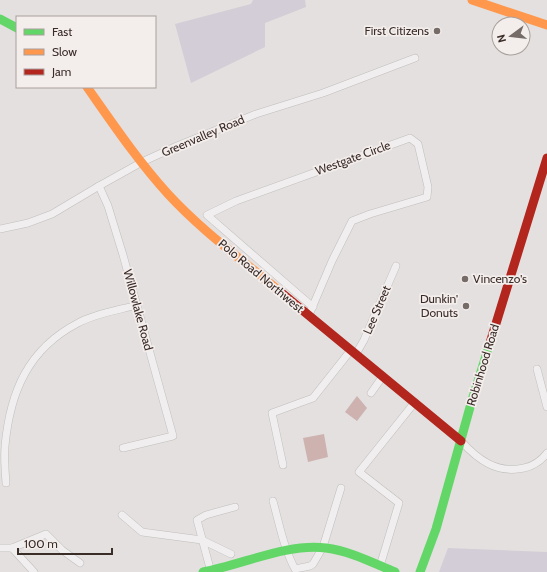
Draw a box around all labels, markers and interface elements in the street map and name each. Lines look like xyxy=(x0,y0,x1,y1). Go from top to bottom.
legend xyxy=(16,16,156,88)
north arrow xyxy=(491,16,531,56)
place label: First Citizens xyxy=(365,23,429,38)
text: Fast xyxy=(52,24,72,39)
marker: First Citizens xyxy=(432,26,442,36)
text: N xyxy=(494,33,509,44)
text: Slow xyxy=(52,44,77,59)
text: Jam xyxy=(51,64,71,79)
street label: Greenvalley Road xyxy=(159,111,246,160)
street label: Westgate Circle xyxy=(313,137,392,178)
street label: Polo Road Northwest xyxy=(216,235,307,316)
street label: Willowlake Road xyxy=(120,268,157,352)
place label: Vincenzo's xyxy=(473,271,527,286)
marker: Vincenzo's xyxy=(460,274,470,284)
street label: Lee Street xyxy=(360,283,394,337)
place label: Dunkin' Donuts xyxy=(420,291,458,320)
marker: Dunkin' Donuts xyxy=(461,301,471,311)
street label: Robinhood Road xyxy=(463,322,502,408)
scale bar xyxy=(18,530,112,556)
text: 100 m xyxy=(24,536,58,551)

